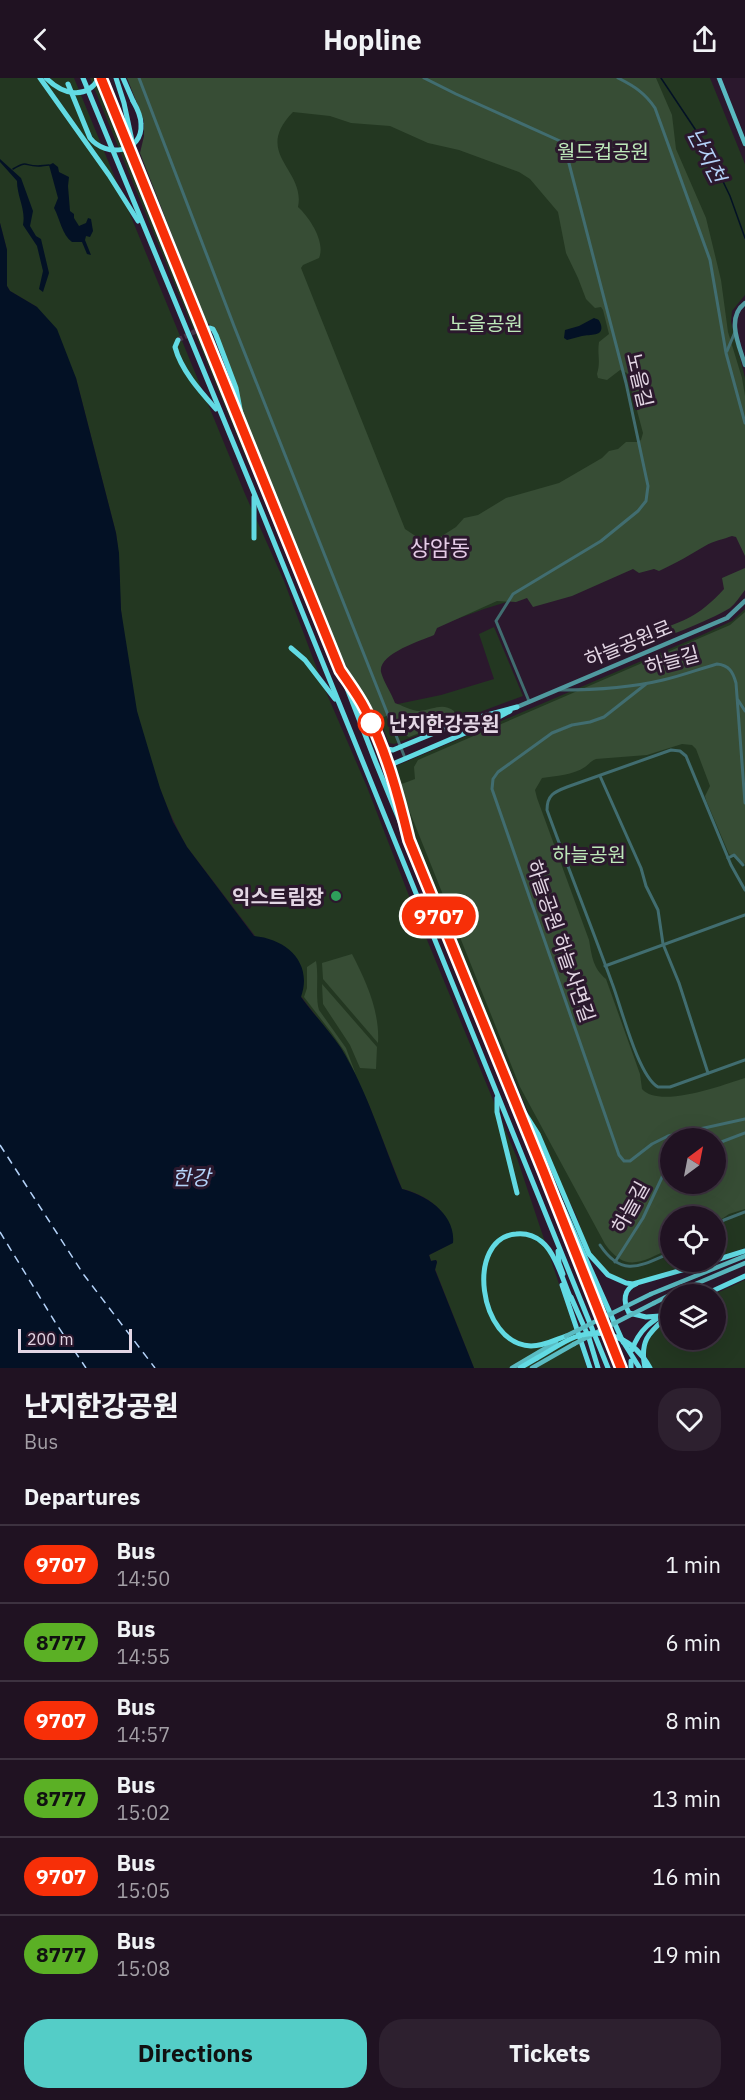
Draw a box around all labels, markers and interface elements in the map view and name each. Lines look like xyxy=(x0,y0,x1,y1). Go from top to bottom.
text: Hopline xyxy=(323,22,422,57)
icon: back xyxy=(24,23,57,56)
icon: share xyxy=(688,23,721,56)
water label: 난지천 xyxy=(681,123,734,190)
park label: 월드컵공원 xyxy=(557,138,649,165)
park label: 노을공원 xyxy=(449,310,523,337)
street label: 노을길 xyxy=(621,350,659,410)
district label: 상암동 xyxy=(410,533,470,562)
street label: 하늘공원로 xyxy=(580,613,676,673)
street label: 하늘길 xyxy=(642,640,702,680)
marker: 난지한강공원 xyxy=(358,710,384,736)
place label: 난지한강공원 xyxy=(389,710,499,737)
park label: 하늘공원 xyxy=(552,841,626,868)
street label: 하늘공원 하늘사면길 xyxy=(521,856,601,1026)
place label: 익스트림장 xyxy=(232,883,324,910)
marker: 익스트림장 xyxy=(329,889,343,903)
line badge: 9707 xyxy=(397,896,481,936)
text: 9707 xyxy=(414,902,464,930)
north arrow xyxy=(660,1128,726,1194)
map controls xyxy=(660,1128,726,1350)
water label: 한강 xyxy=(172,1163,213,1191)
street label: 하늘길 xyxy=(605,1176,655,1238)
button: locate xyxy=(660,1206,726,1272)
button: layers xyxy=(660,1284,726,1350)
scale bar xyxy=(18,1326,132,1354)
text: 200 m xyxy=(27,1329,74,1349)
text: 난지한강공원 xyxy=(24,1387,179,1424)
button: heart xyxy=(658,1388,721,1451)
text: Bus xyxy=(24,1428,58,1455)
text: Departures xyxy=(24,1482,140,1511)
text: Bus xyxy=(116,1536,155,1565)
text: 9707 xyxy=(36,1550,86,1578)
text: 1 min xyxy=(665,1550,721,1579)
text: 14:50 xyxy=(116,1565,170,1592)
text: Bus xyxy=(116,1614,155,1643)
text: 8777 xyxy=(36,1628,86,1656)
text: 6 min xyxy=(665,1628,721,1657)
text: 14:55 xyxy=(116,1643,170,1670)
text: Bus xyxy=(116,1692,155,1721)
text: 9707 xyxy=(36,1706,86,1734)
text: 8 min xyxy=(665,1706,721,1735)
text: 14:57 xyxy=(116,1721,170,1748)
text: Bus xyxy=(116,1770,155,1799)
text: 8777 xyxy=(36,1784,86,1812)
text: 13 min xyxy=(652,1784,721,1813)
text: 15:02 xyxy=(116,1799,170,1826)
text: Bus xyxy=(116,1848,155,1877)
text: 9707 xyxy=(36,1862,86,1890)
text: 16 min xyxy=(652,1862,721,1891)
text: 15:05 xyxy=(116,1877,170,1904)
text: Bus xyxy=(116,1926,155,1955)
text: 8777 xyxy=(36,1940,86,1968)
text: 19 min xyxy=(652,1940,721,1969)
text: 15:08 xyxy=(116,1955,170,1982)
button: Directions xyxy=(24,2019,367,2088)
button: Tickets xyxy=(379,2019,721,2088)

